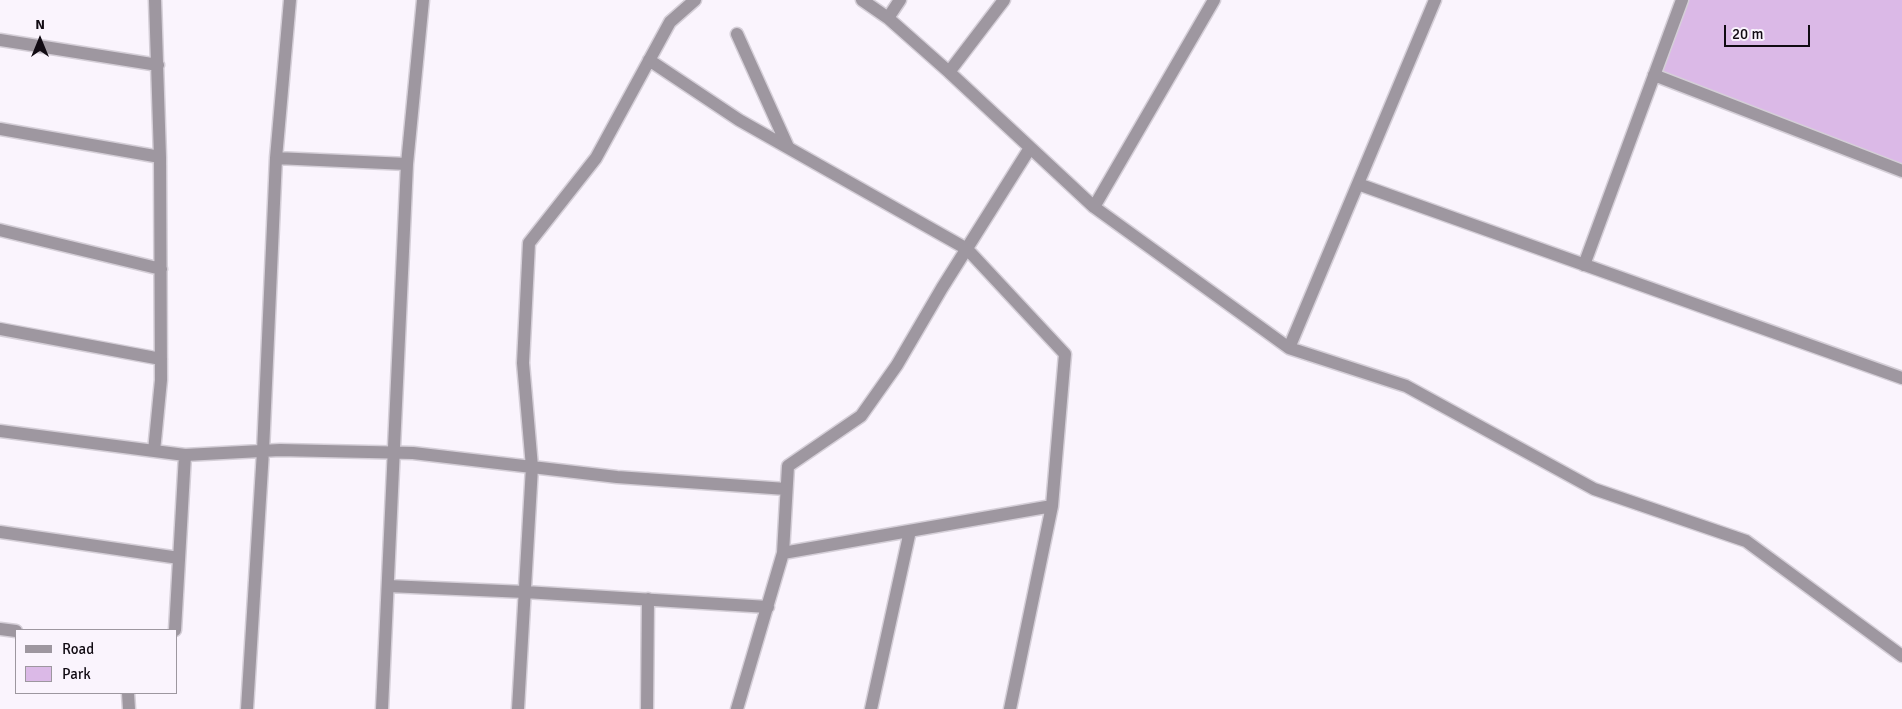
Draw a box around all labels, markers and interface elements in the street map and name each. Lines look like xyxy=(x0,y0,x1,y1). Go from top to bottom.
north arrow xyxy=(15,15,65,65)
scale bar xyxy=(1727,15,1813,47)
text: N xyxy=(35,16,45,33)
text: 20 m xyxy=(1732,25,1763,43)
legend xyxy=(15,629,178,694)
text: Road xyxy=(62,640,94,658)
text: Park xyxy=(62,665,91,683)

